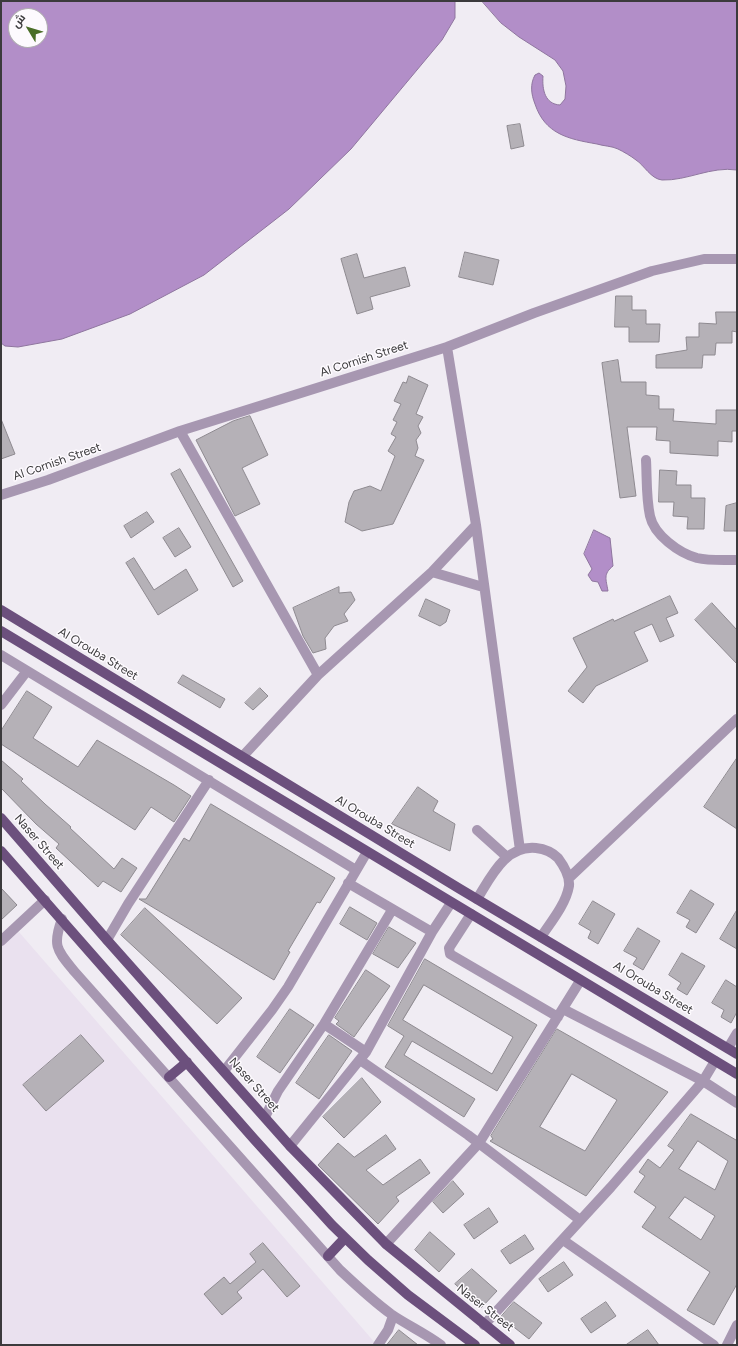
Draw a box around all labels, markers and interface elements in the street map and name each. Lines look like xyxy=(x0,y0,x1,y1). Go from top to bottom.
north arrow xyxy=(8,8,48,48)
text: ش xyxy=(9,11,28,30)
street label: Al Cornish Street xyxy=(318,338,410,380)
street label: Al Cornish Street xyxy=(11,440,103,484)
street label: Al Orouba Street xyxy=(56,625,140,683)
street label: Al Orouba Street xyxy=(333,793,417,851)
street label: Naser Street xyxy=(11,812,67,872)
street label: Al Orouba Street xyxy=(611,959,695,1017)
street label: Naser Street xyxy=(226,1055,282,1115)
street label: Naser Street xyxy=(454,1281,516,1335)

